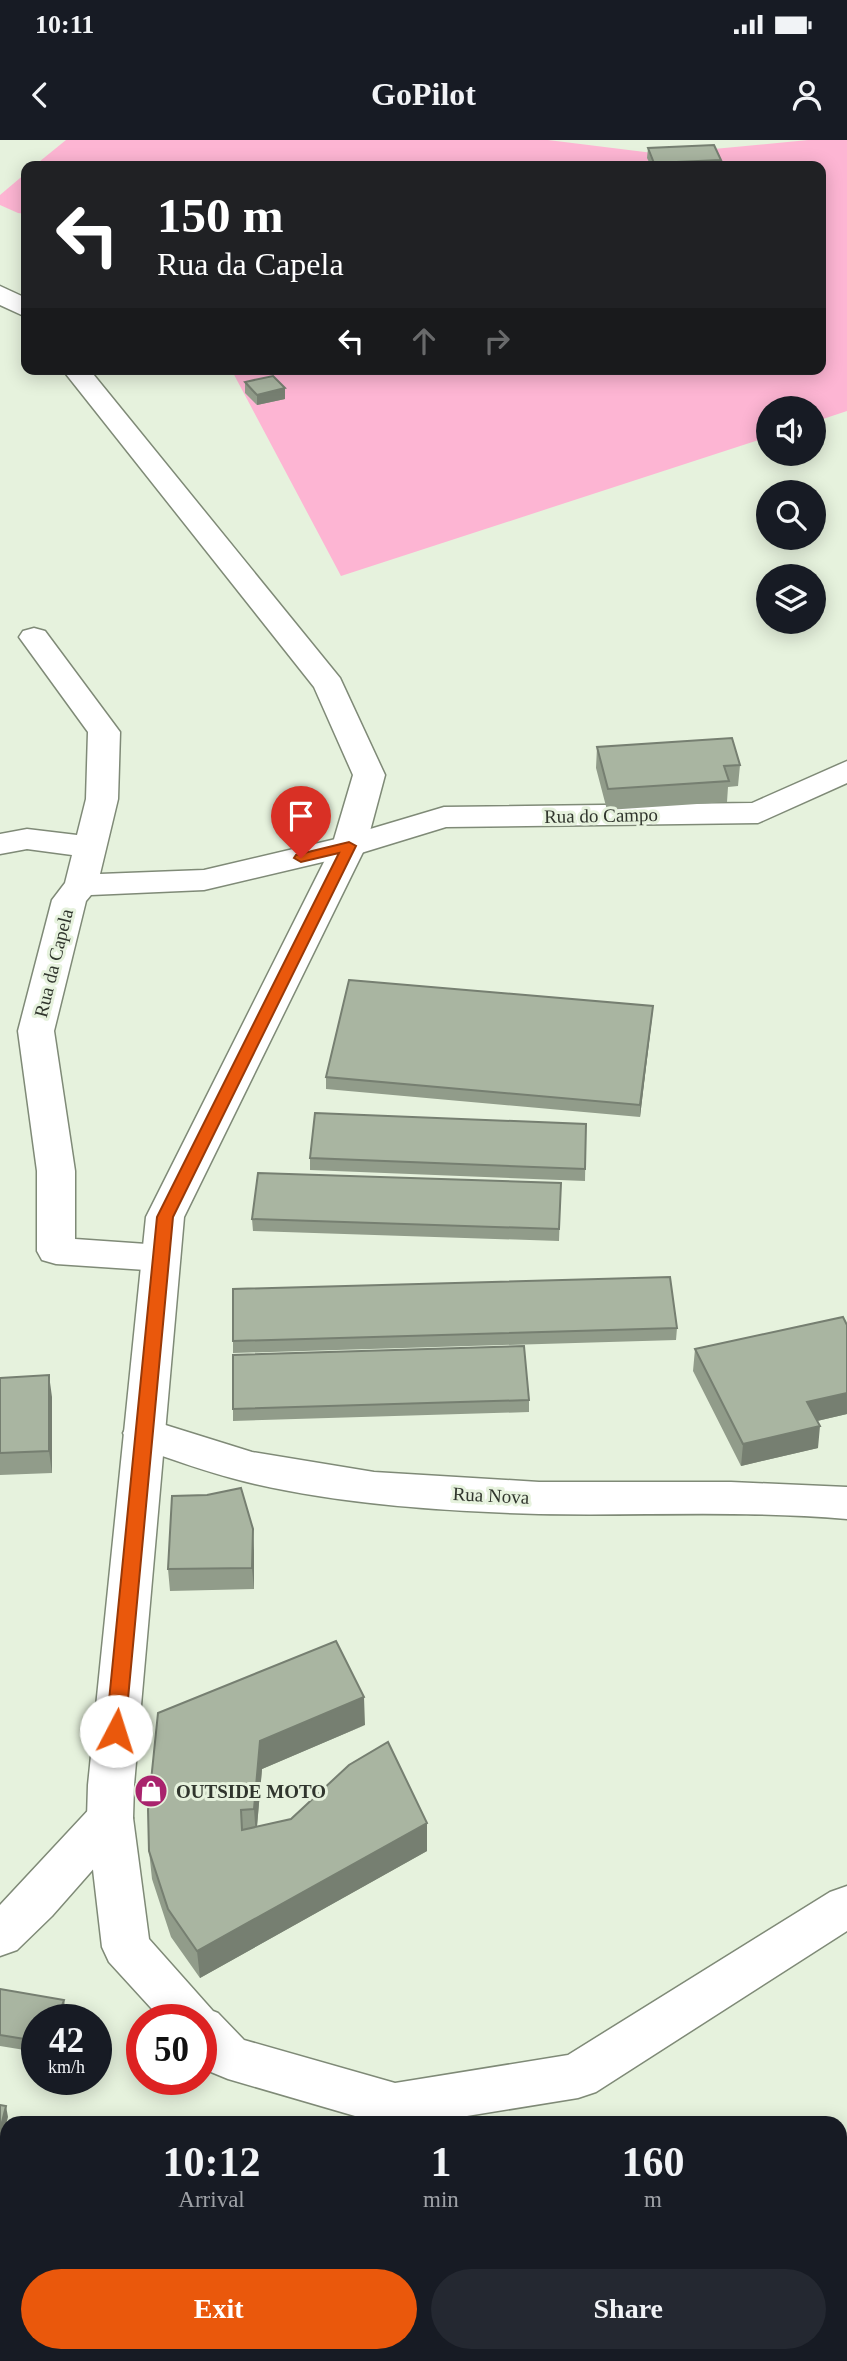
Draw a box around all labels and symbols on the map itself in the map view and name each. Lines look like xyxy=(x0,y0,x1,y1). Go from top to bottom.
pin xyxy=(271,786,331,858)
street label: Rua do Campo xyxy=(544,804,658,827)
street label: Rua da Capela xyxy=(30,906,77,1019)
street label: Rua Nova xyxy=(452,1483,530,1508)
position arrow xyxy=(79,1694,153,1768)
shop icon: OUTSIDE MOTO xyxy=(132,1772,170,1810)
place label: OUTSIDE MOTO xyxy=(176,1781,326,1802)
speed limit sign: 50 xyxy=(126,2004,217,2095)

